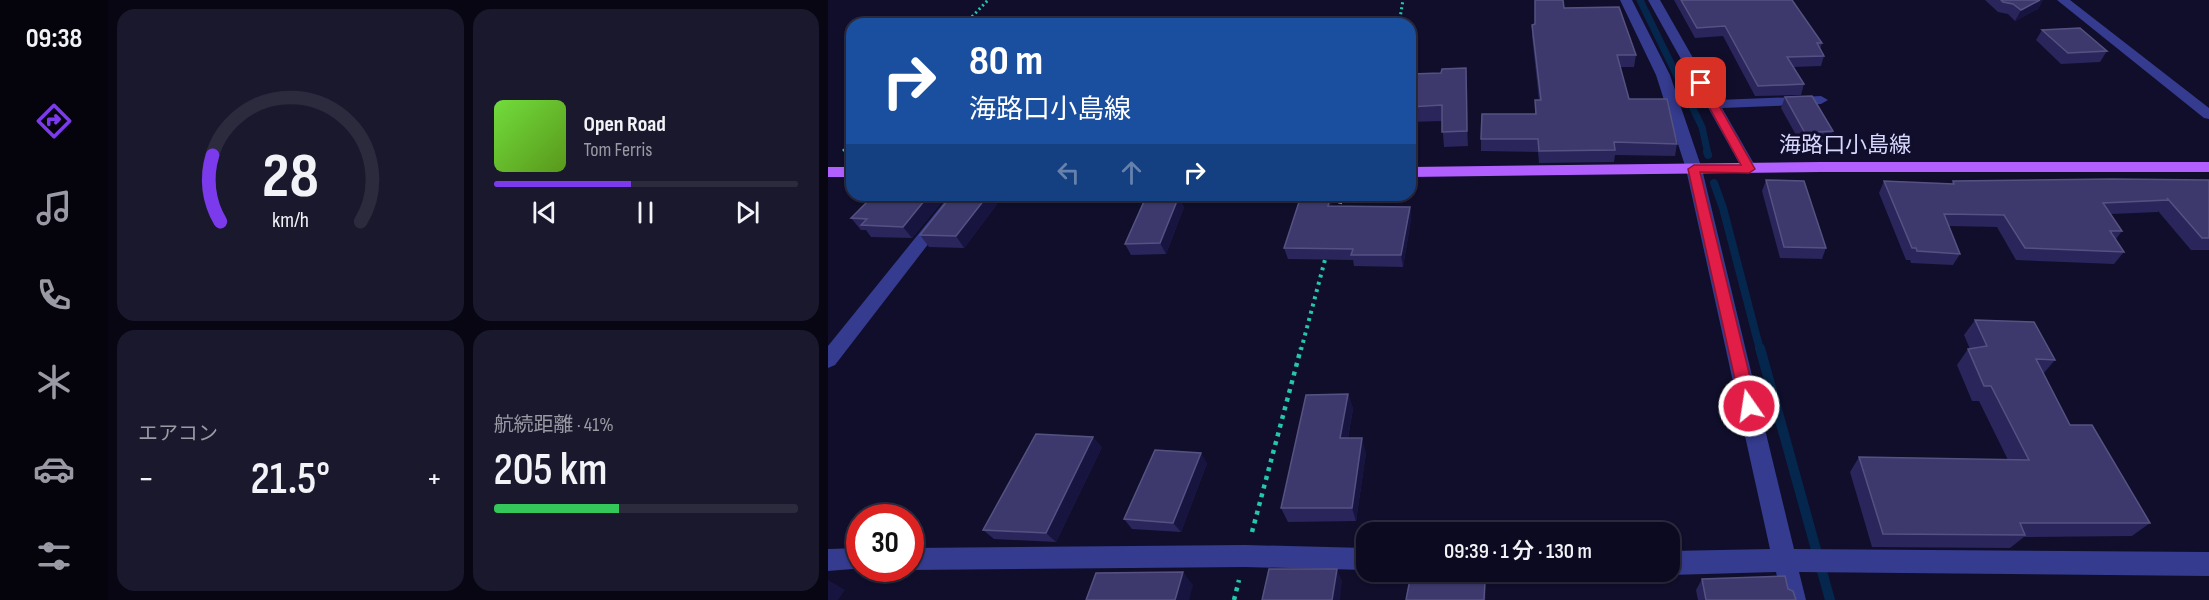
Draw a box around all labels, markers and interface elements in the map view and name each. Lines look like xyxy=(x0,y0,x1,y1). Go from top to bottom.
text: 09:38 xyxy=(26,23,82,55)
text: 80 m xyxy=(969,36,1043,87)
icon: right xyxy=(870,42,948,120)
pin xyxy=(1675,57,1726,108)
icon: arrive xyxy=(1684,66,1717,99)
text: 海路口小島線 xyxy=(969,94,1131,126)
icon: directions xyxy=(33,100,75,142)
text: Open Road xyxy=(584,111,666,138)
street label: 海路口小島線 xyxy=(1779,132,1911,159)
text: Tom Ferris xyxy=(584,138,652,162)
text: 28 xyxy=(262,140,319,215)
icon: left xyxy=(1052,156,1085,189)
icon: ahead xyxy=(1115,156,1148,189)
icon: right xyxy=(1178,156,1211,189)
icon: music xyxy=(33,187,75,229)
icon: previous xyxy=(528,196,561,229)
icon: pause xyxy=(629,196,662,229)
icon: next xyxy=(731,196,764,229)
text: km/h xyxy=(272,208,309,233)
icon: phone xyxy=(33,274,75,316)
icon: climate xyxy=(33,361,75,403)
position arrow xyxy=(1717,374,1781,438)
text: 航続距離 · 41% xyxy=(494,413,614,437)
text: エアコン xyxy=(138,422,218,446)
text: 205 km xyxy=(494,443,607,498)
icon: car xyxy=(33,448,75,490)
text: 21.5° xyxy=(250,452,330,507)
text: − xyxy=(138,459,154,499)
text: + xyxy=(426,459,443,499)
speed limit sign: 30 xyxy=(846,504,924,582)
icon: filters xyxy=(33,535,75,577)
text: 09:39 · 1 分 · 130 m xyxy=(1444,538,1592,565)

